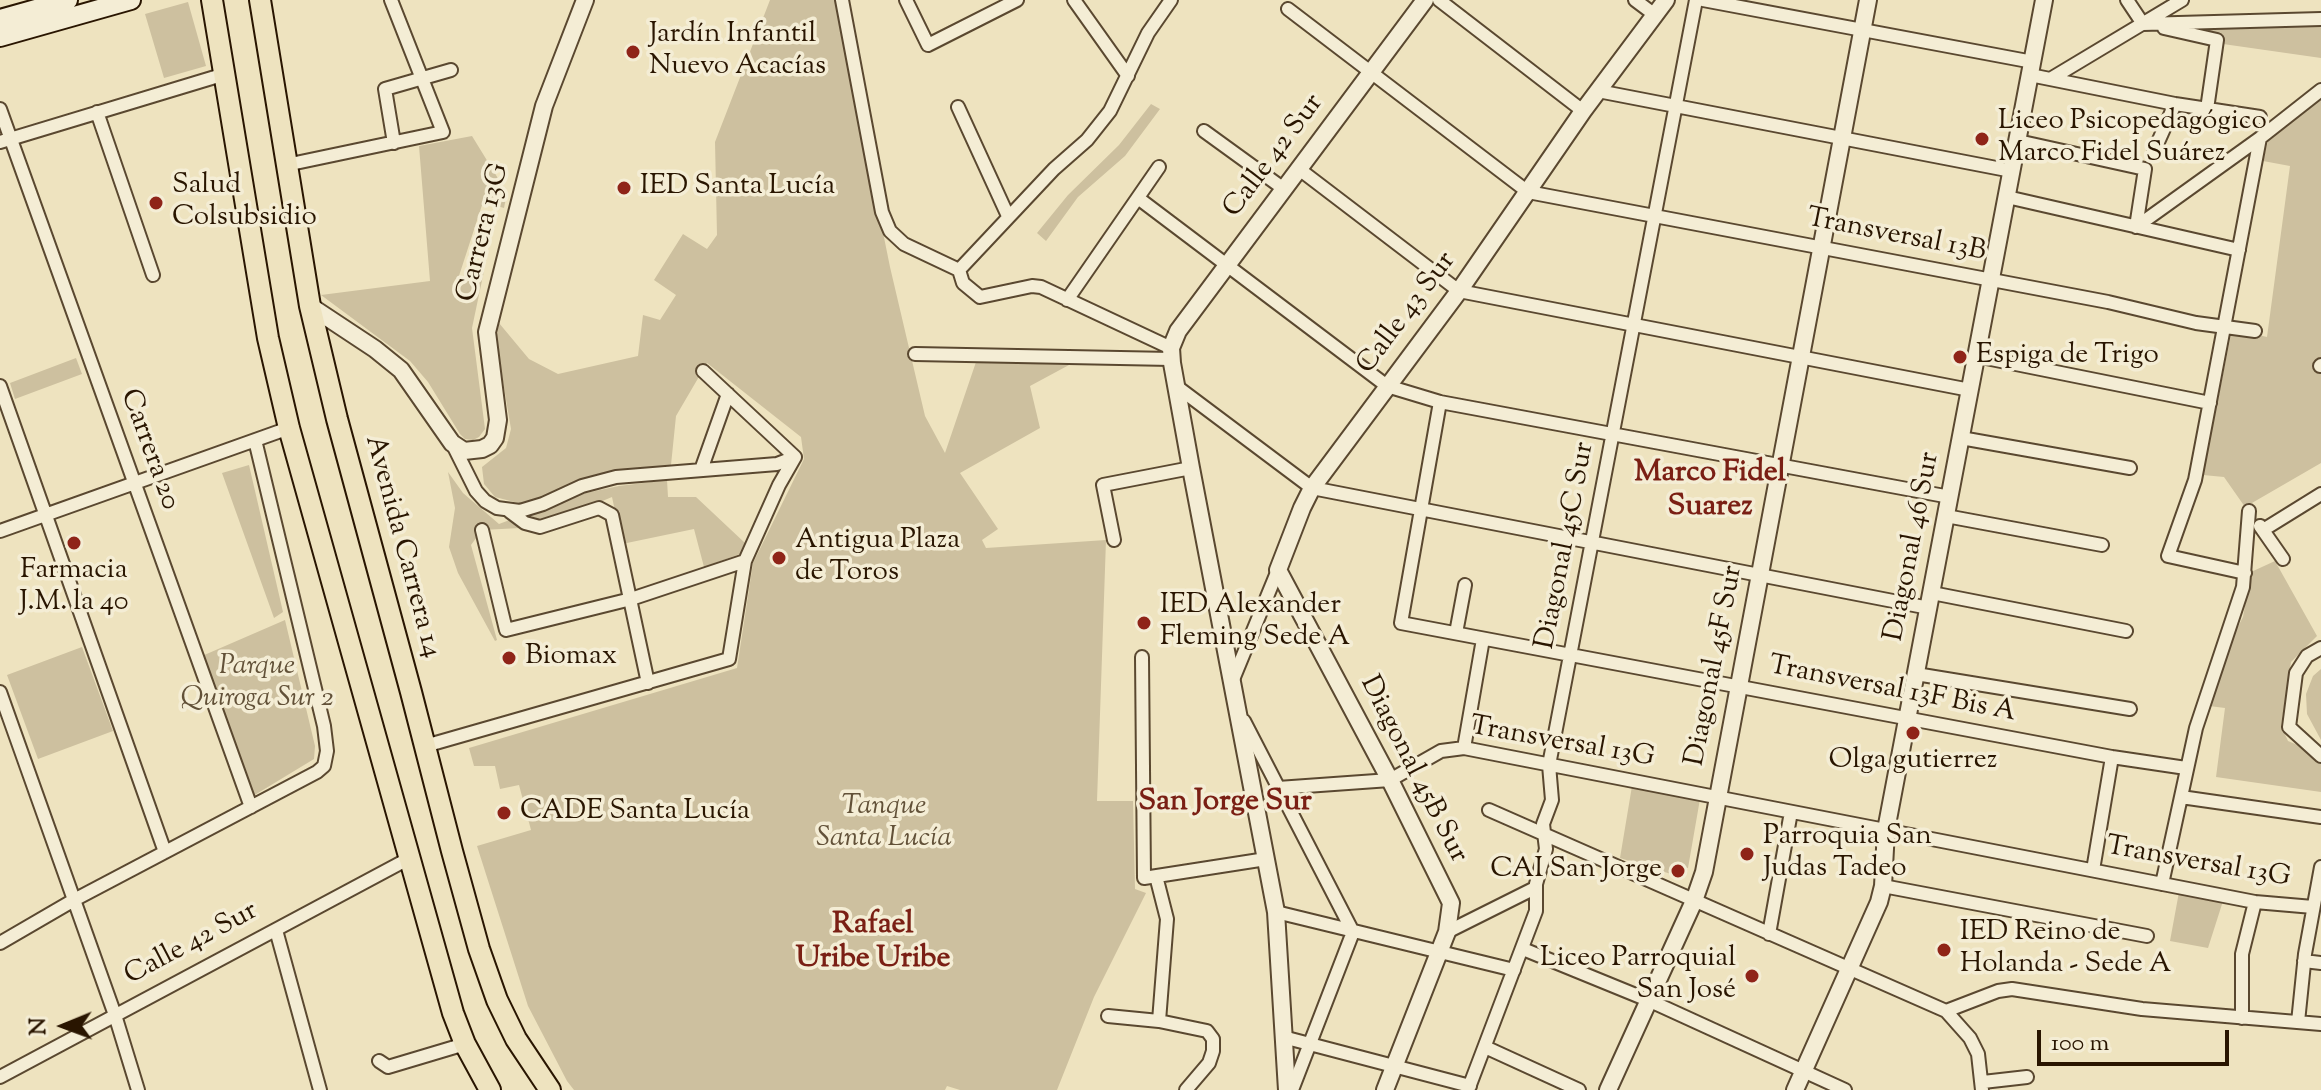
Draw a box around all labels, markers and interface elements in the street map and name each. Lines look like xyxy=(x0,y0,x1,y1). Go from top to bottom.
place label: Jardín Infantil Nuevo Acacías xyxy=(649,19,826,85)
marker: Jardín Infantil Nuevo Acacías xyxy=(624,43,642,61)
street label: Calle 42 Sur xyxy=(1218,89,1332,225)
place label: Liceo Psicopedagógico Marco Fidel Suárez xyxy=(1998,106,2267,172)
marker: Liceo Psicopedagógico Marco Fidel Suárez xyxy=(1973,130,1991,148)
street label: Carrera 13G xyxy=(452,160,518,306)
place label: Salud Colsubsidio xyxy=(172,170,317,236)
place label: IED Santa Lucía xyxy=(640,171,835,205)
marker: IED Santa Lucía xyxy=(615,179,633,197)
marker: Salud Colsubsidio xyxy=(147,194,165,212)
street label: Transversal 13B xyxy=(1804,203,1988,271)
street label: Calle 43 Sur xyxy=(1351,246,1465,382)
place label: Espiga de Trigo xyxy=(1976,340,2159,374)
marker: Espiga de Trigo xyxy=(1951,348,1969,366)
street label: Carrera 20 xyxy=(111,385,185,515)
street label: Avenida Carrera 14 xyxy=(355,432,447,662)
street label: Diagonal 45C Sur xyxy=(1530,440,1604,652)
street label: Diagonal 46 Sur xyxy=(1879,450,1949,644)
district label: Marco Fidel Suarez xyxy=(1634,457,1786,528)
place label: Antigua Plaza de Toros xyxy=(795,525,960,591)
marker: Farmacia J.M. la 40 xyxy=(65,534,83,552)
marker: Antigua Plaza de Toros xyxy=(770,549,788,567)
place label: Farmacia J.M. la 40 xyxy=(19,555,129,621)
street label: Diagonal 45F Sur xyxy=(1680,563,1752,769)
place label: IED Alexander Fleming Sede A xyxy=(1160,590,1350,656)
marker: IED Alexander Fleming Sede A xyxy=(1135,614,1153,632)
place label: Biomax xyxy=(525,641,617,675)
marker: Biomax xyxy=(500,649,518,667)
park label: Parque Quiroga Sur 2 xyxy=(181,651,333,717)
street label: Transversal 13F Bis A xyxy=(1766,651,2018,731)
street label: Diagonal 45B Sur xyxy=(1350,671,1474,869)
street label: Transversal 13G xyxy=(1467,711,1657,777)
marker: Olga gutierrez xyxy=(1904,724,1922,742)
place label: Olga gutierrez xyxy=(1829,745,1997,779)
district label: San Jorge Sur xyxy=(1138,786,1312,822)
park label: Tanque Santa Lucía xyxy=(816,791,952,857)
place label: CADE Santa Lucía xyxy=(520,796,750,830)
marker: CADE Santa Lucía xyxy=(495,804,513,822)
place label: Parroquia San Judas Tadeo xyxy=(1763,821,1932,887)
street label: Transversal 13G xyxy=(2103,831,2293,897)
marker: Parroquia San Judas Tadeo xyxy=(1738,845,1756,863)
place label: CAI San Jorge xyxy=(1490,854,1662,888)
marker: CAI San Jorge xyxy=(1669,862,1687,880)
street label: Calle 42 Sur xyxy=(120,896,264,994)
district label: Rafael Uribe Uribe xyxy=(795,909,951,980)
place label: IED Reino de Holanda - Sede A xyxy=(1960,917,2172,983)
marker: IED Reino de Holanda - Sede A xyxy=(1935,941,1953,959)
place label: Liceo Parroquial San José xyxy=(1540,943,1736,1009)
marker: Liceo Parroquial San José xyxy=(1743,967,1761,985)
north arrow xyxy=(24,986,104,1066)
scale bar xyxy=(2041,1014,2233,1064)
text: N xyxy=(24,1017,56,1035)
text: 100 m xyxy=(2051,1027,2109,1061)

